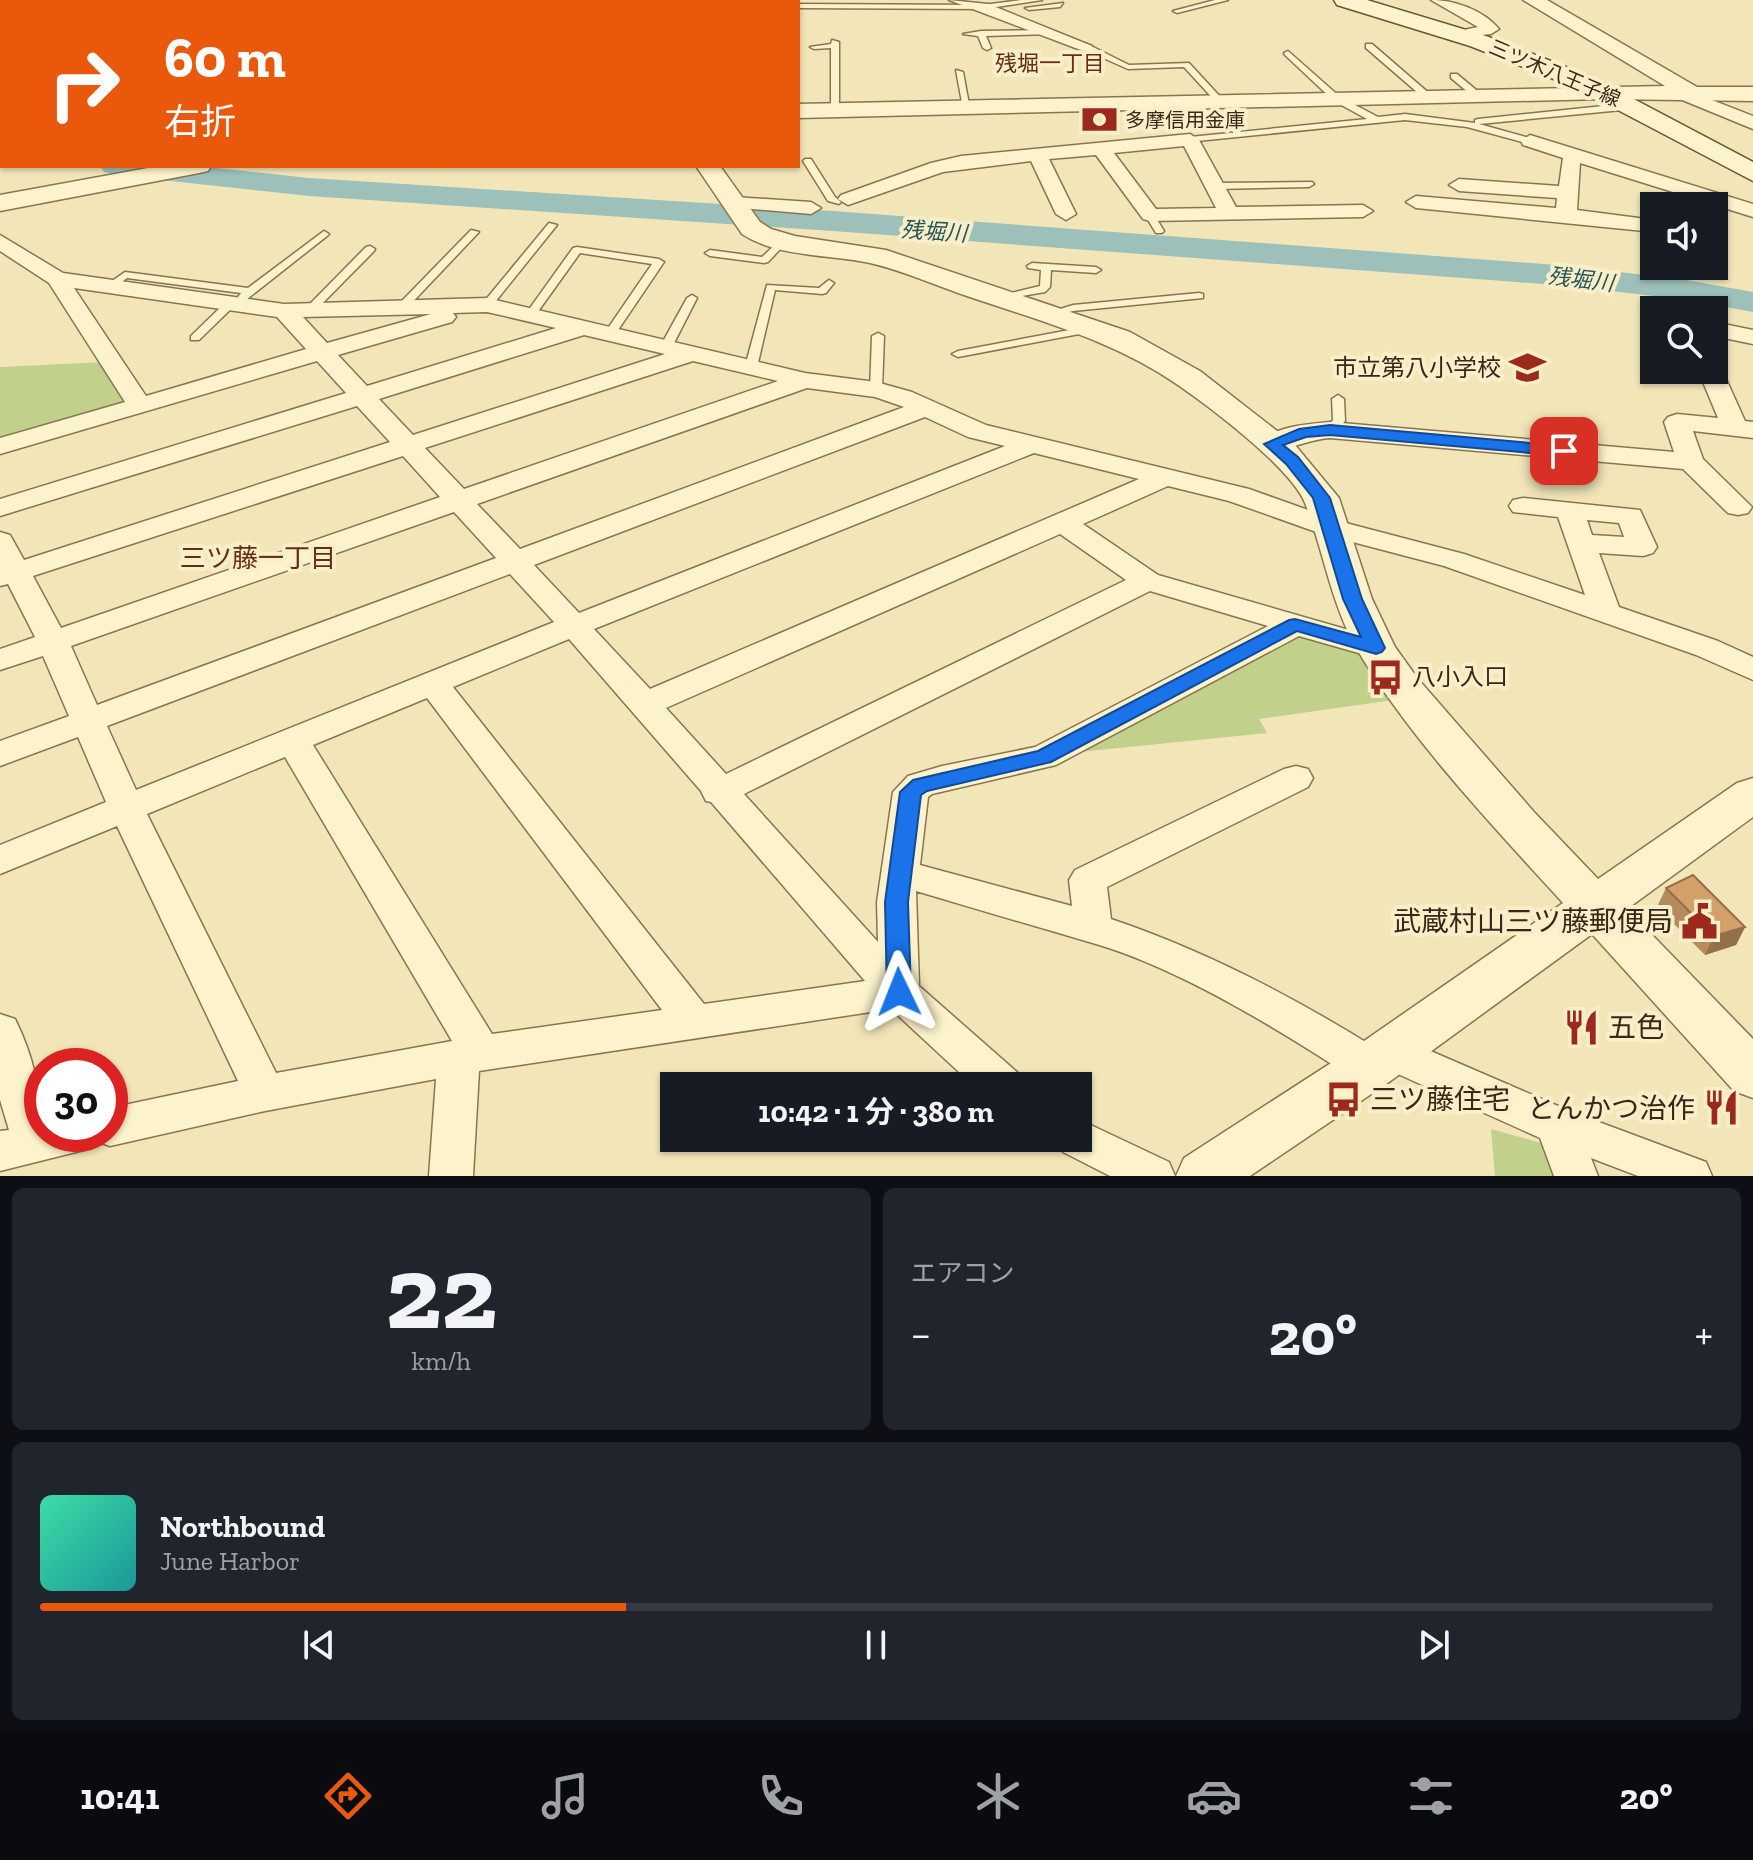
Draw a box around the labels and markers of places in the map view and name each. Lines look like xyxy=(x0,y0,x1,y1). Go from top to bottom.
bank icon: 多摩信用金庫 xyxy=(1080,101,1118,139)
place label: 多摩信用金庫 xyxy=(1125,108,1245,132)
school or university icon: 市立第八小学校 xyxy=(1508,349,1546,387)
place label: 市立第八小学校 xyxy=(1333,353,1501,382)
pin xyxy=(1530,417,1598,485)
bus stop icon: 八小入口 xyxy=(1367,658,1405,696)
place label: 八小入口 xyxy=(1412,662,1508,691)
public building icon: 武蔵村山三ツ藤郵便局 xyxy=(1680,902,1718,940)
place label: 武蔵村山三ツ藤郵便局 xyxy=(1393,905,1673,938)
restaurant icon: 五色 xyxy=(1563,1008,1601,1046)
place label: 五色 xyxy=(1608,1011,1664,1044)
bus stop icon: 三ツ藤住宅 xyxy=(1325,1080,1363,1118)
place label: 三ツ藤住宅 xyxy=(1370,1083,1510,1116)
restaurant icon: とんかつ治作 xyxy=(1702,1089,1740,1127)
place label: とんかつ治作 xyxy=(1527,1092,1695,1125)

